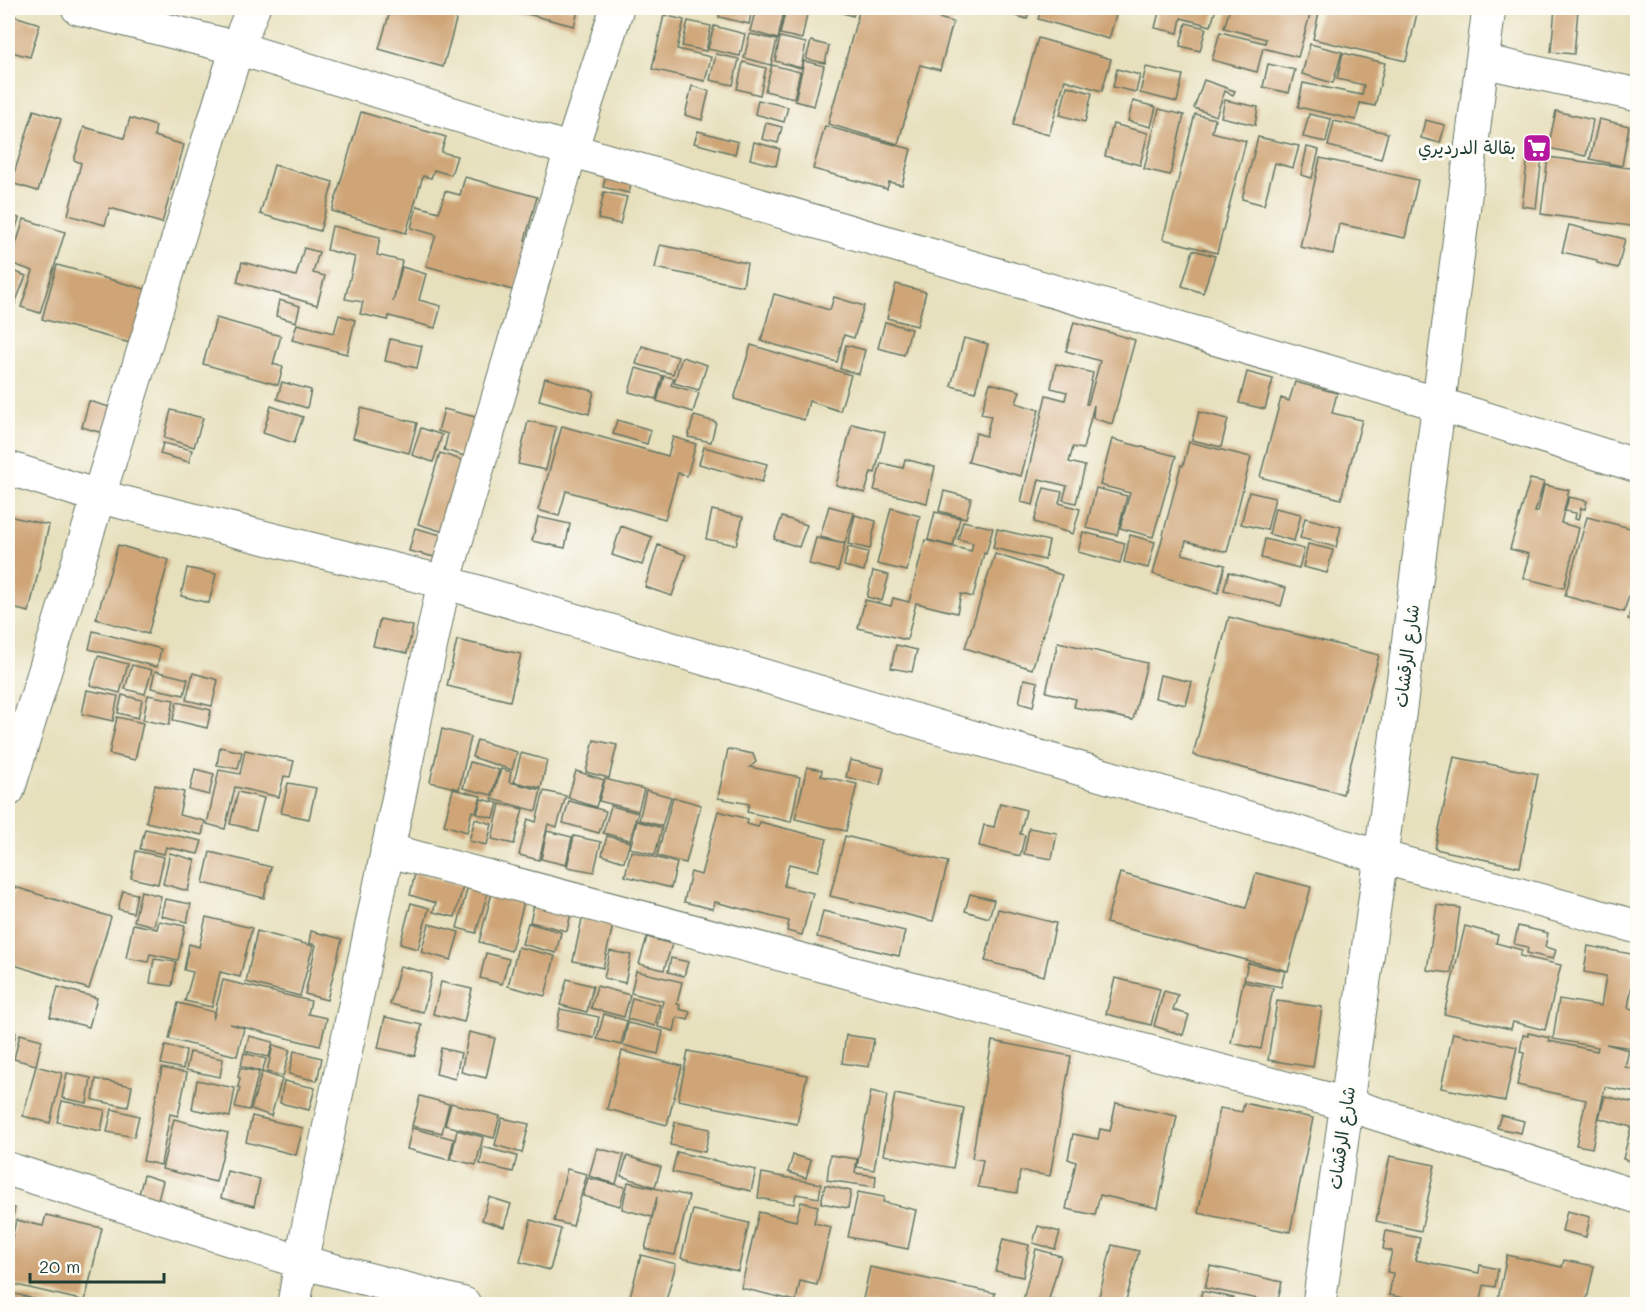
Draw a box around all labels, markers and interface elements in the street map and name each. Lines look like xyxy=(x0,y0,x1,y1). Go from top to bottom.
supermarket icon: بقالة الدرديري xyxy=(1521,132,1553,164)
place label: بقالة الدرديري xyxy=(1418,135,1516,161)
street label: شارع الرقشات xyxy=(1388,603,1425,709)
street label: شارع الرقشات xyxy=(1322,1085,1361,1191)
scale bar xyxy=(30,1246,164,1284)
text: 20 m xyxy=(39,1254,80,1278)

